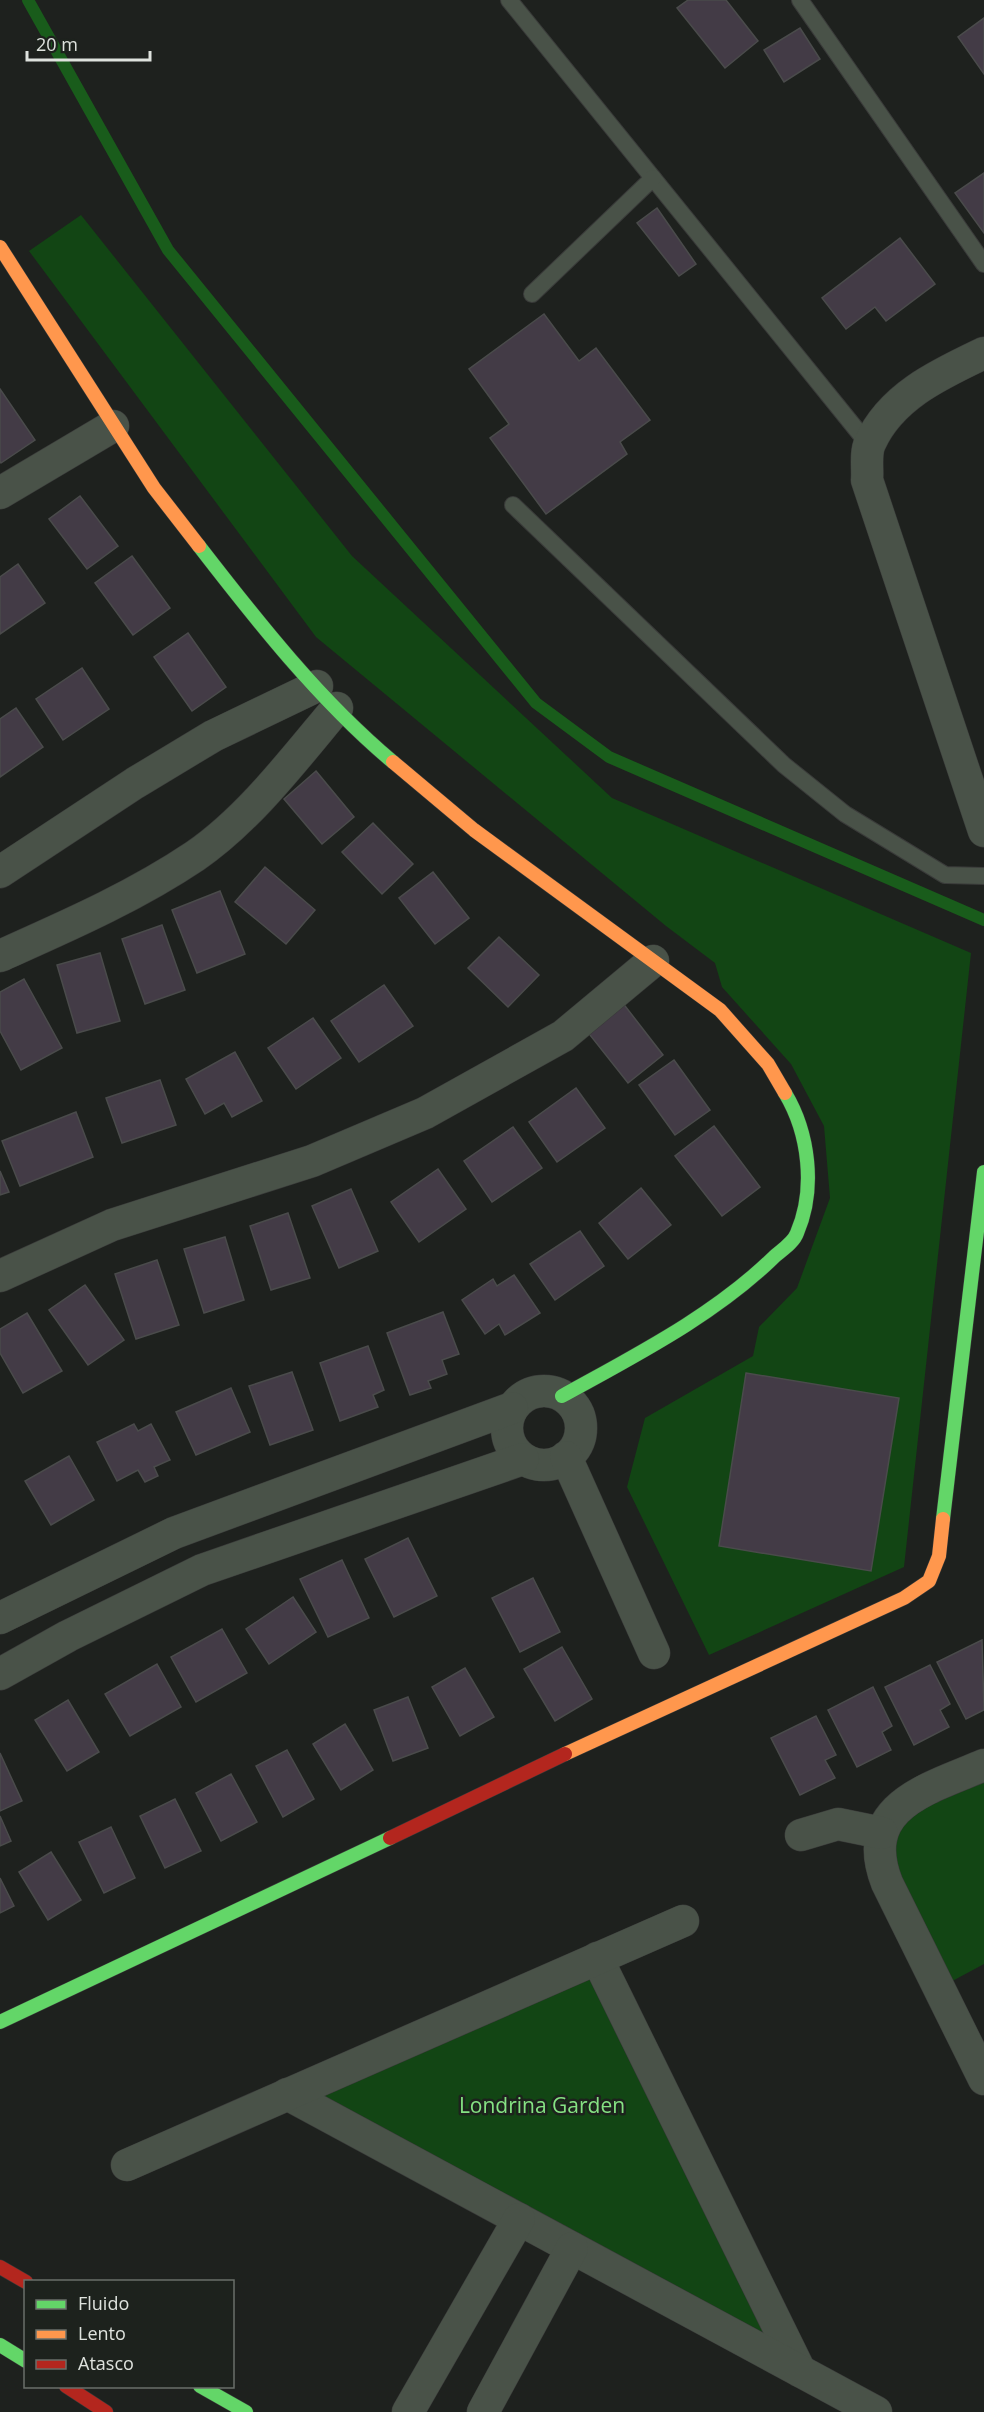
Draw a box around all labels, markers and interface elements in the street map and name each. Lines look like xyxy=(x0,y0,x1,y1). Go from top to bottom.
scale bar xyxy=(27,24,150,62)
text: 20 m xyxy=(36,32,78,56)
park label: Londrina Garden xyxy=(459,2091,625,2119)
legend xyxy=(24,2280,234,2388)
text: Fluido xyxy=(78,2291,129,2315)
text: Lento xyxy=(78,2321,126,2345)
text: Atasco xyxy=(78,2351,134,2375)

